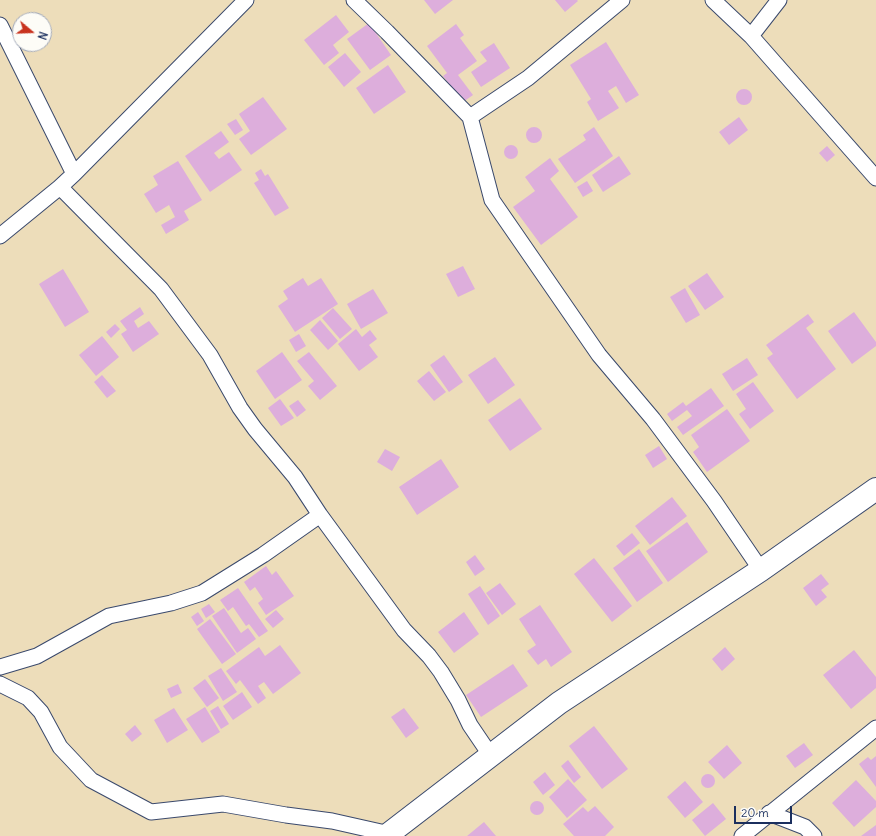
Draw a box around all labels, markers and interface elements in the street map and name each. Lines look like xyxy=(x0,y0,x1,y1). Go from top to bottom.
north arrow xyxy=(12,12,52,52)
text: N xyxy=(35,30,50,41)
scale bar xyxy=(736,798,794,824)
text: 20 m xyxy=(741,805,769,820)

